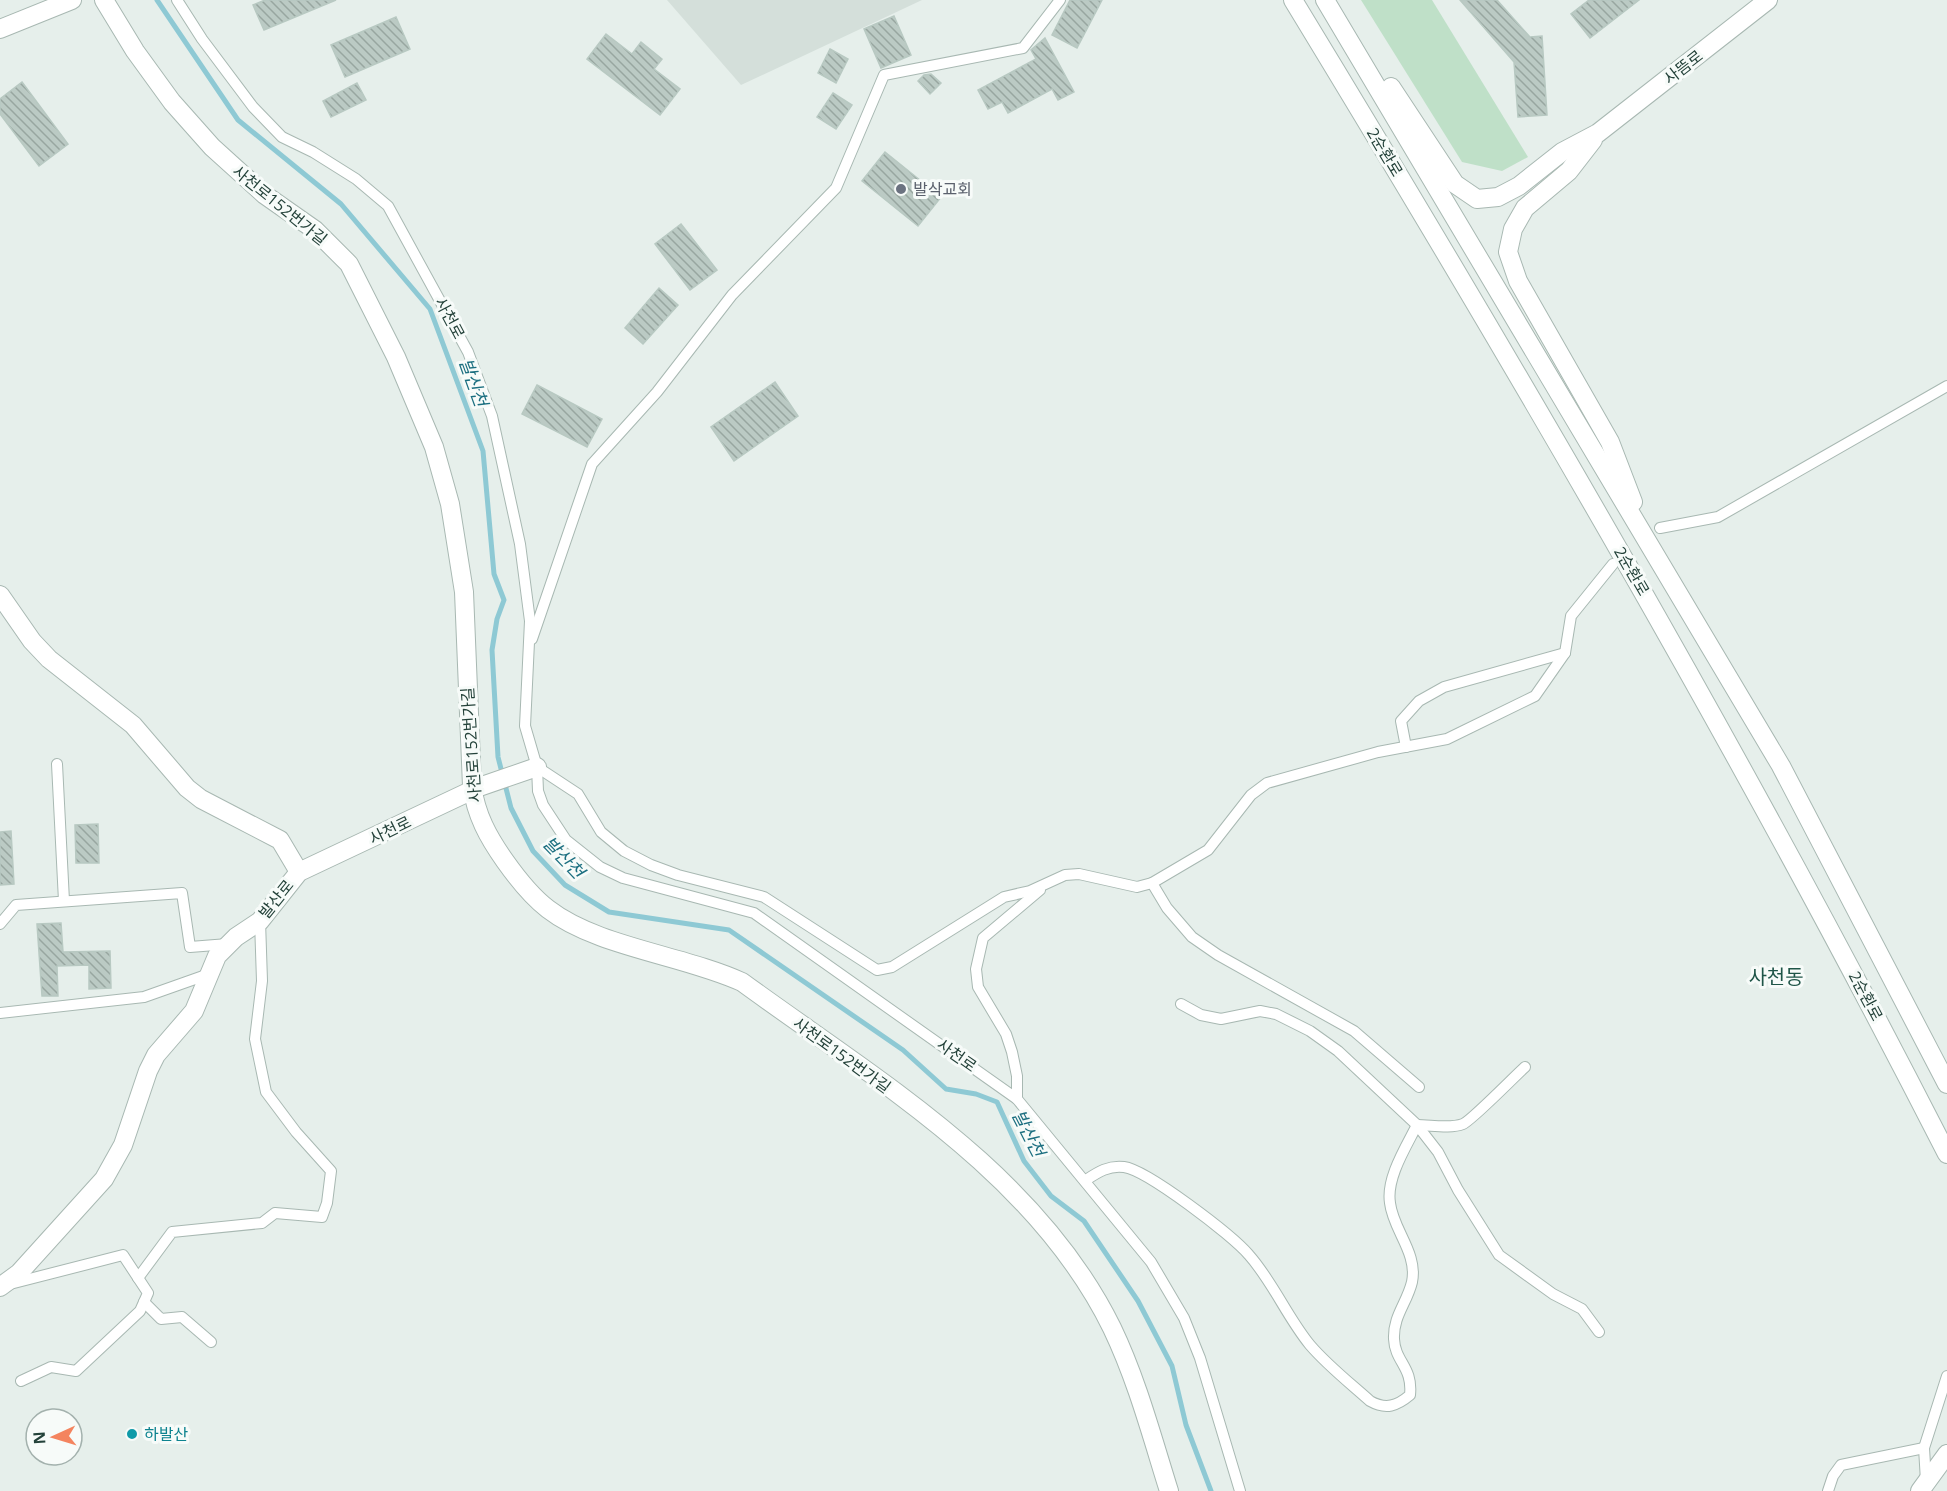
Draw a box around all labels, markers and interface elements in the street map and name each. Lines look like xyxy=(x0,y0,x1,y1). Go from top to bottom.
street label: 사뜸로 xyxy=(1659,45,1707,89)
street label: 2순환로 xyxy=(1362,123,1408,181)
street label: 사천로152번가길 xyxy=(228,160,332,250)
place label: 발삭교회 xyxy=(913,178,972,200)
marker: 발삭교회 xyxy=(894,182,908,196)
street label: 사천로 xyxy=(430,293,470,343)
water label: 발산천 xyxy=(454,355,495,412)
street label: 2순환로 xyxy=(1609,542,1655,600)
street label: 사천로152번가길 xyxy=(456,686,486,804)
street label: 사천로 xyxy=(365,810,415,850)
water label: 발산천 xyxy=(538,831,592,885)
street label: 발산로 xyxy=(254,875,299,923)
district label: 사천동 xyxy=(1748,963,1804,990)
street label: 2순환로 xyxy=(1844,967,1888,1025)
street label: 사천로152번가길 xyxy=(789,1012,895,1098)
street label: 사천로 xyxy=(933,1033,982,1077)
water label: 발산천 xyxy=(1007,1105,1052,1163)
north arrow xyxy=(24,1407,84,1467)
place label: 하발산 xyxy=(144,1423,188,1445)
marker: 하발산 xyxy=(125,1427,139,1441)
text: N xyxy=(28,1431,50,1445)

